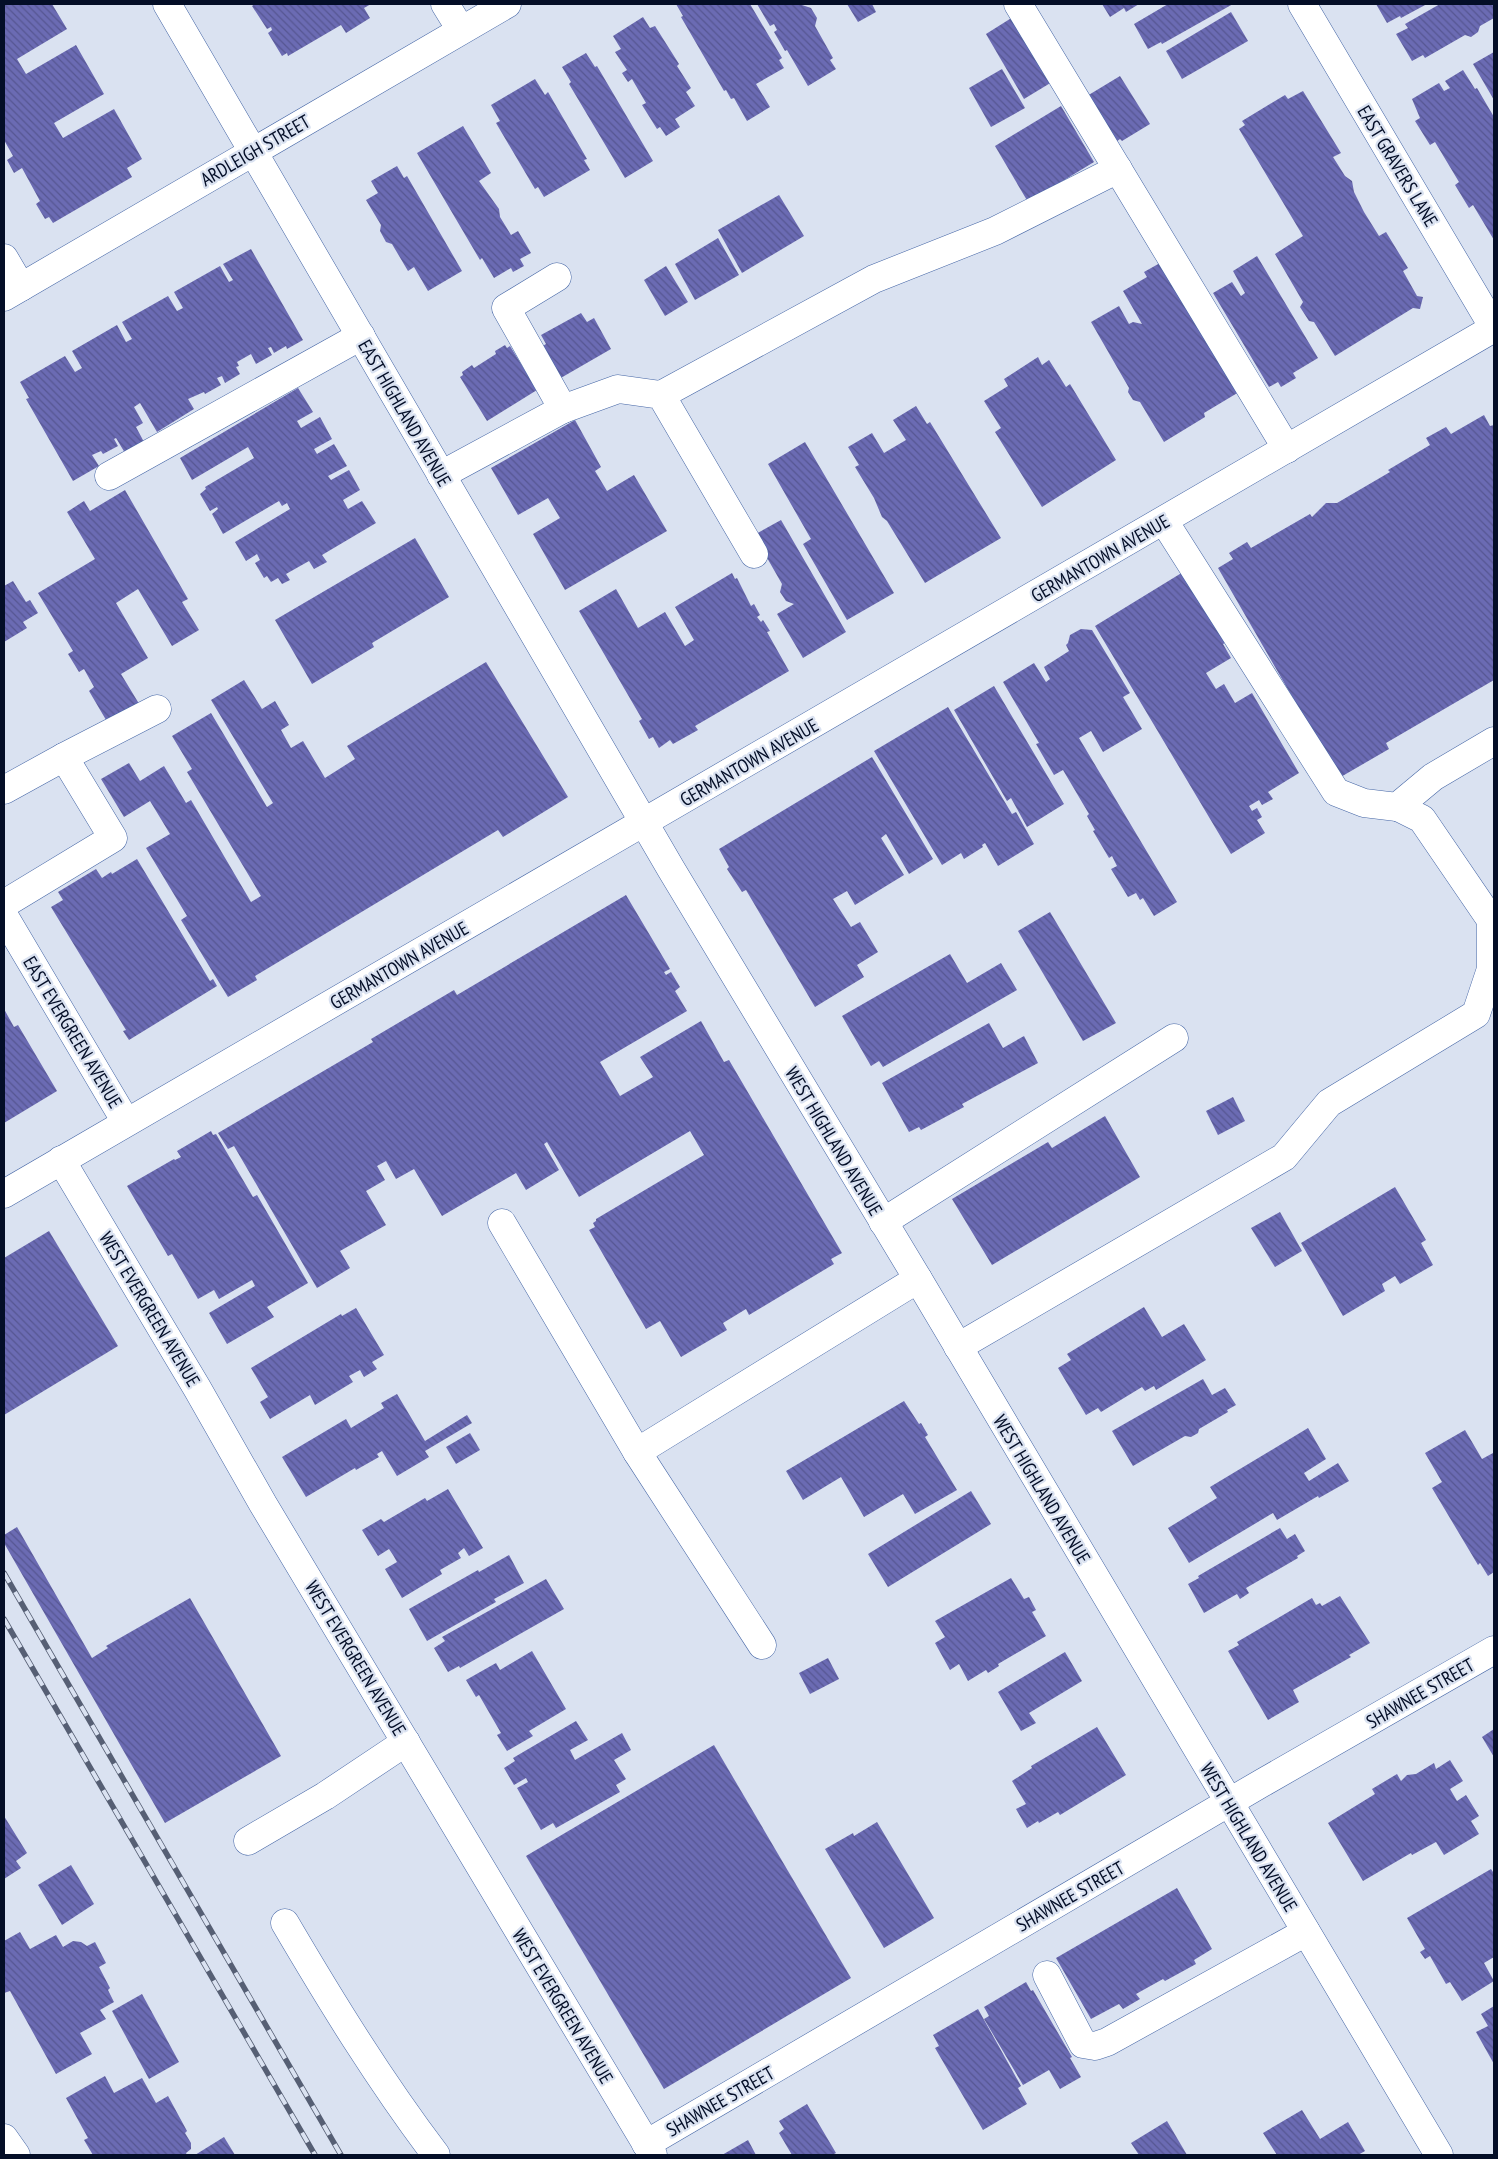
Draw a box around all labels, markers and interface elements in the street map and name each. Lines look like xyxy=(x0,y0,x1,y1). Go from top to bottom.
street label: EAST GRAVERS LANE xyxy=(1352,101,1444,231)
street label: ARDLEIGH STREET xyxy=(196,109,315,191)
street label: EAST HIGHLAND AVENUE xyxy=(353,335,457,491)
street label: GERMANTOWN AVENUE xyxy=(1027,509,1173,607)
street label: GERMANTOWN AVENUE xyxy=(676,713,822,811)
street label: GERMANTOWN AVENUE xyxy=(326,916,472,1014)
street label: EAST EVERGREEN AVENUE xyxy=(18,952,128,1112)
street label: WEST HIGHLAND AVENUE xyxy=(780,1062,888,1220)
street label: WEST EVERGREEN AVENUE xyxy=(94,1227,206,1391)
street label: WEST HIGHLAND AVENUE xyxy=(988,1410,1096,1568)
street label: WEST EVERGREEN AVENUE xyxy=(300,1576,412,1740)
street label: SHAWNEE STREET xyxy=(1362,1652,1479,1734)
street label: WEST HIGHLAND AVENUE xyxy=(1195,1758,1303,1916)
street label: SHAWNEE STREET xyxy=(1012,1855,1129,1937)
street label: WEST EVERGREEN AVENUE xyxy=(507,1924,619,2088)
street label: SHAWNEE STREET xyxy=(662,2060,779,2142)

